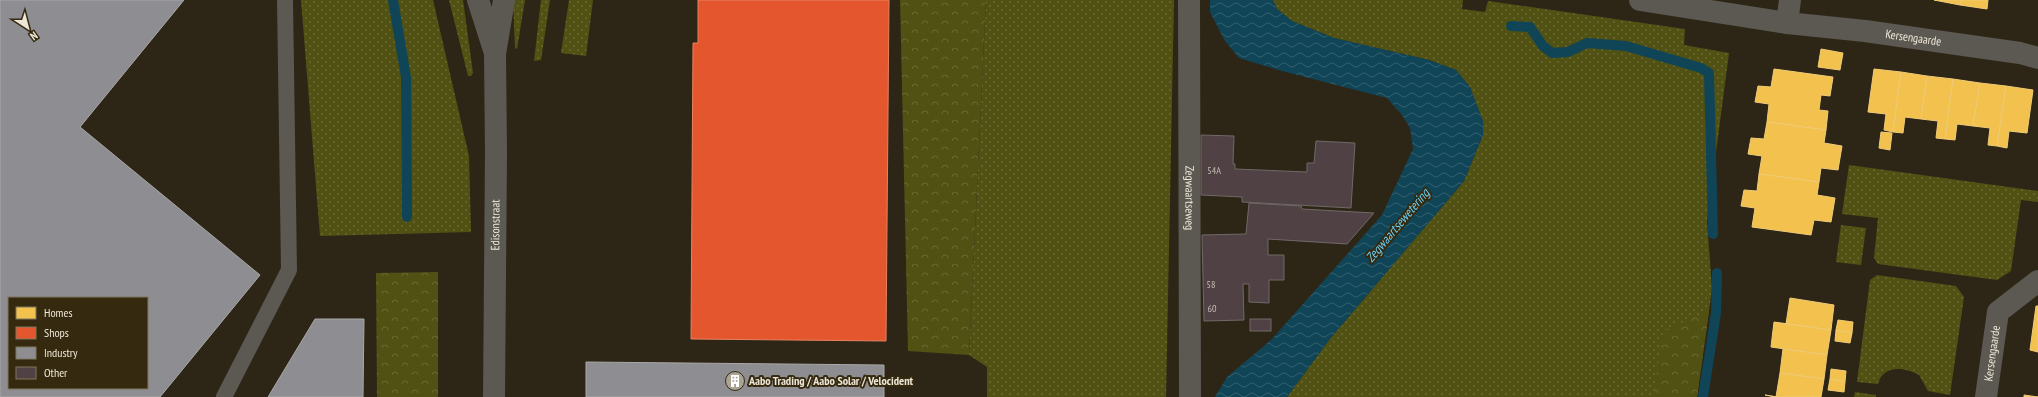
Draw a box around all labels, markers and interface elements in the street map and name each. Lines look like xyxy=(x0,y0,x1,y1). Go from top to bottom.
north arrow xyxy=(8,8,48,48)
street label: Kersengaarde xyxy=(1884,26,1942,49)
text: N xyxy=(27,29,40,44)
house number: 54A xyxy=(1207,164,1221,177)
street label: Zegwaartseweg xyxy=(1182,166,1198,230)
water label: Zegwaartsewetering xyxy=(1362,184,1434,266)
street label: Edisonstraat xyxy=(487,199,503,251)
house number: 58 xyxy=(1207,278,1216,291)
legend xyxy=(8,297,148,389)
house number: 60 xyxy=(1208,302,1217,315)
text: Homes xyxy=(44,305,72,320)
street label: Kersengaarde xyxy=(1980,324,2003,382)
text: Shops xyxy=(44,325,69,340)
text: Industry xyxy=(44,345,78,360)
text: Other xyxy=(44,365,68,380)
building icon: Aabo Trading / Aabo Solar / Velocident xyxy=(724,370,746,392)
place label: Aabo Trading / Aabo Solar / Velocident xyxy=(748,373,914,388)

